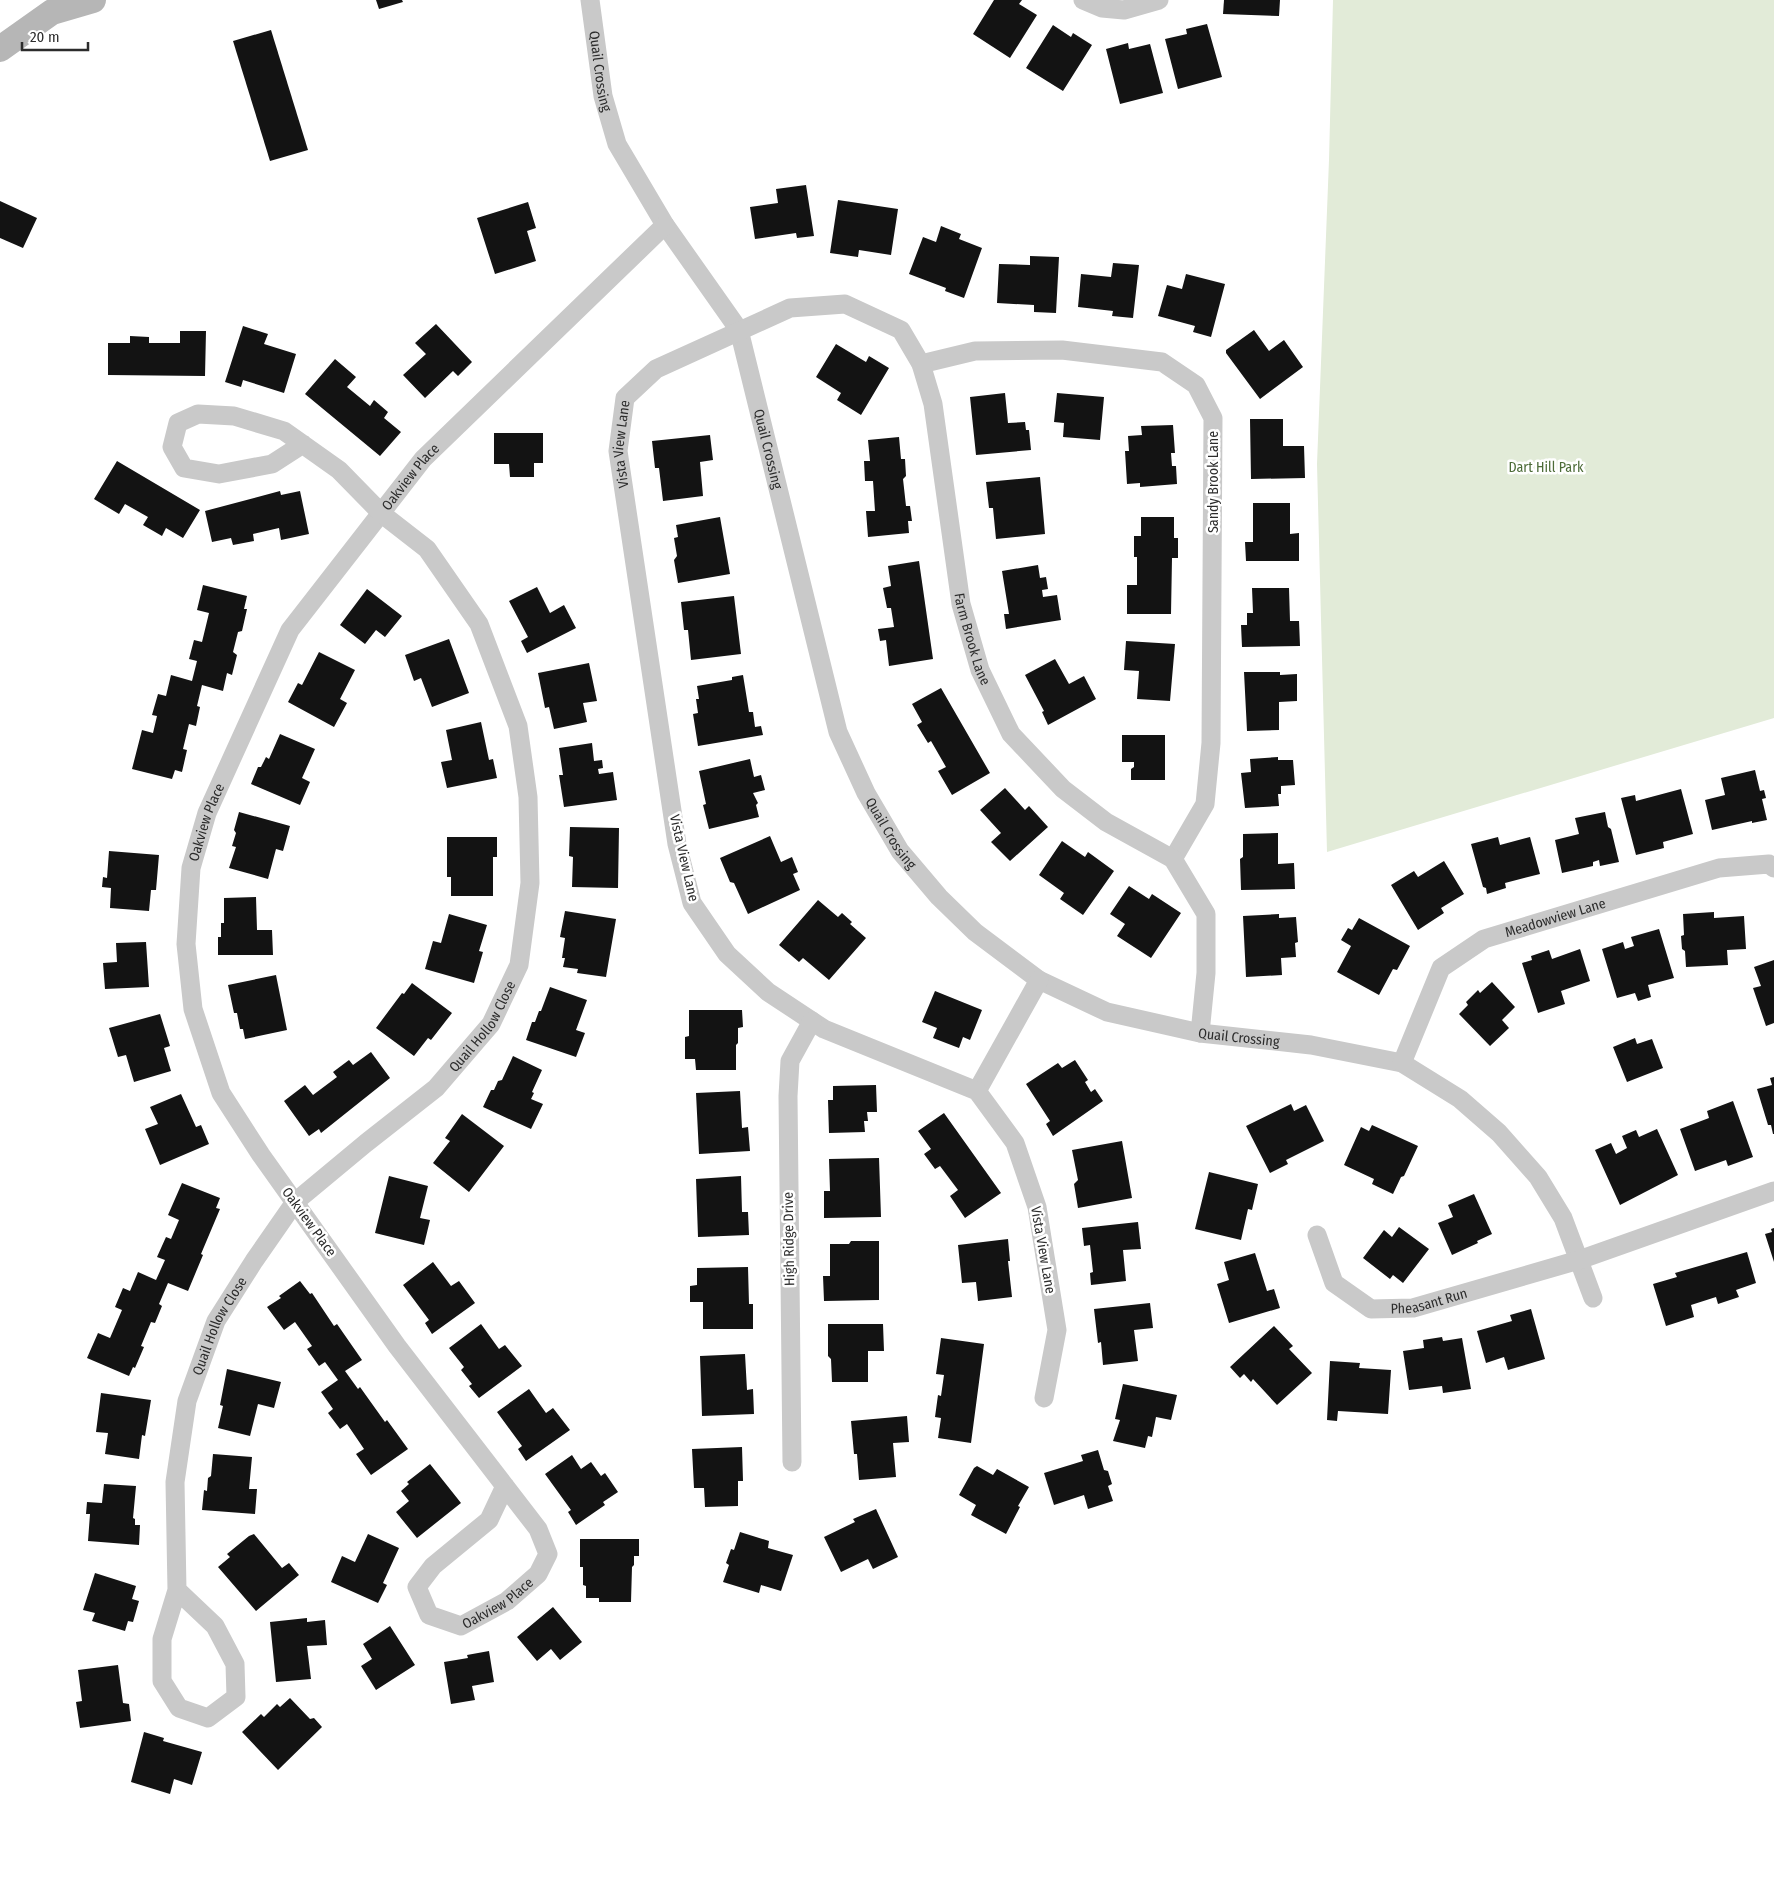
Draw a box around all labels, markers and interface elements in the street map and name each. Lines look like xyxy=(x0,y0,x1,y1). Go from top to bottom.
scale bar xyxy=(22,20,89,52)
text: 20 m xyxy=(30,28,60,46)
street label: Quail Crossing xyxy=(586,30,616,114)
street label: Vista View Lane xyxy=(609,399,633,489)
street label: Quail Crossing xyxy=(750,407,786,491)
street label: Sandy Brook Lane xyxy=(1205,431,1222,533)
street label: Oakview Place xyxy=(378,440,443,514)
park label: Dart Hill Park xyxy=(1508,459,1584,476)
street label: Farm Brook Lane xyxy=(951,592,994,688)
street label: Oakview Place xyxy=(185,781,228,863)
street label: Quail Crossing xyxy=(862,794,920,873)
street label: Vista View Lane xyxy=(666,813,702,903)
street label: Meadowview Lane xyxy=(1503,894,1608,941)
street label: Quail Hollow Close xyxy=(445,978,519,1075)
street label: Quail Crossing xyxy=(1197,1024,1281,1050)
street label: Oakview Place xyxy=(278,1184,340,1260)
street label: High Ridge Drive xyxy=(780,1192,798,1286)
street label: Vista View Lane xyxy=(1027,1205,1059,1295)
street label: Quail Hollow Close xyxy=(189,1274,250,1377)
street label: Pheasant Run xyxy=(1390,1284,1469,1317)
street label: Oakview Place xyxy=(459,1574,537,1632)

